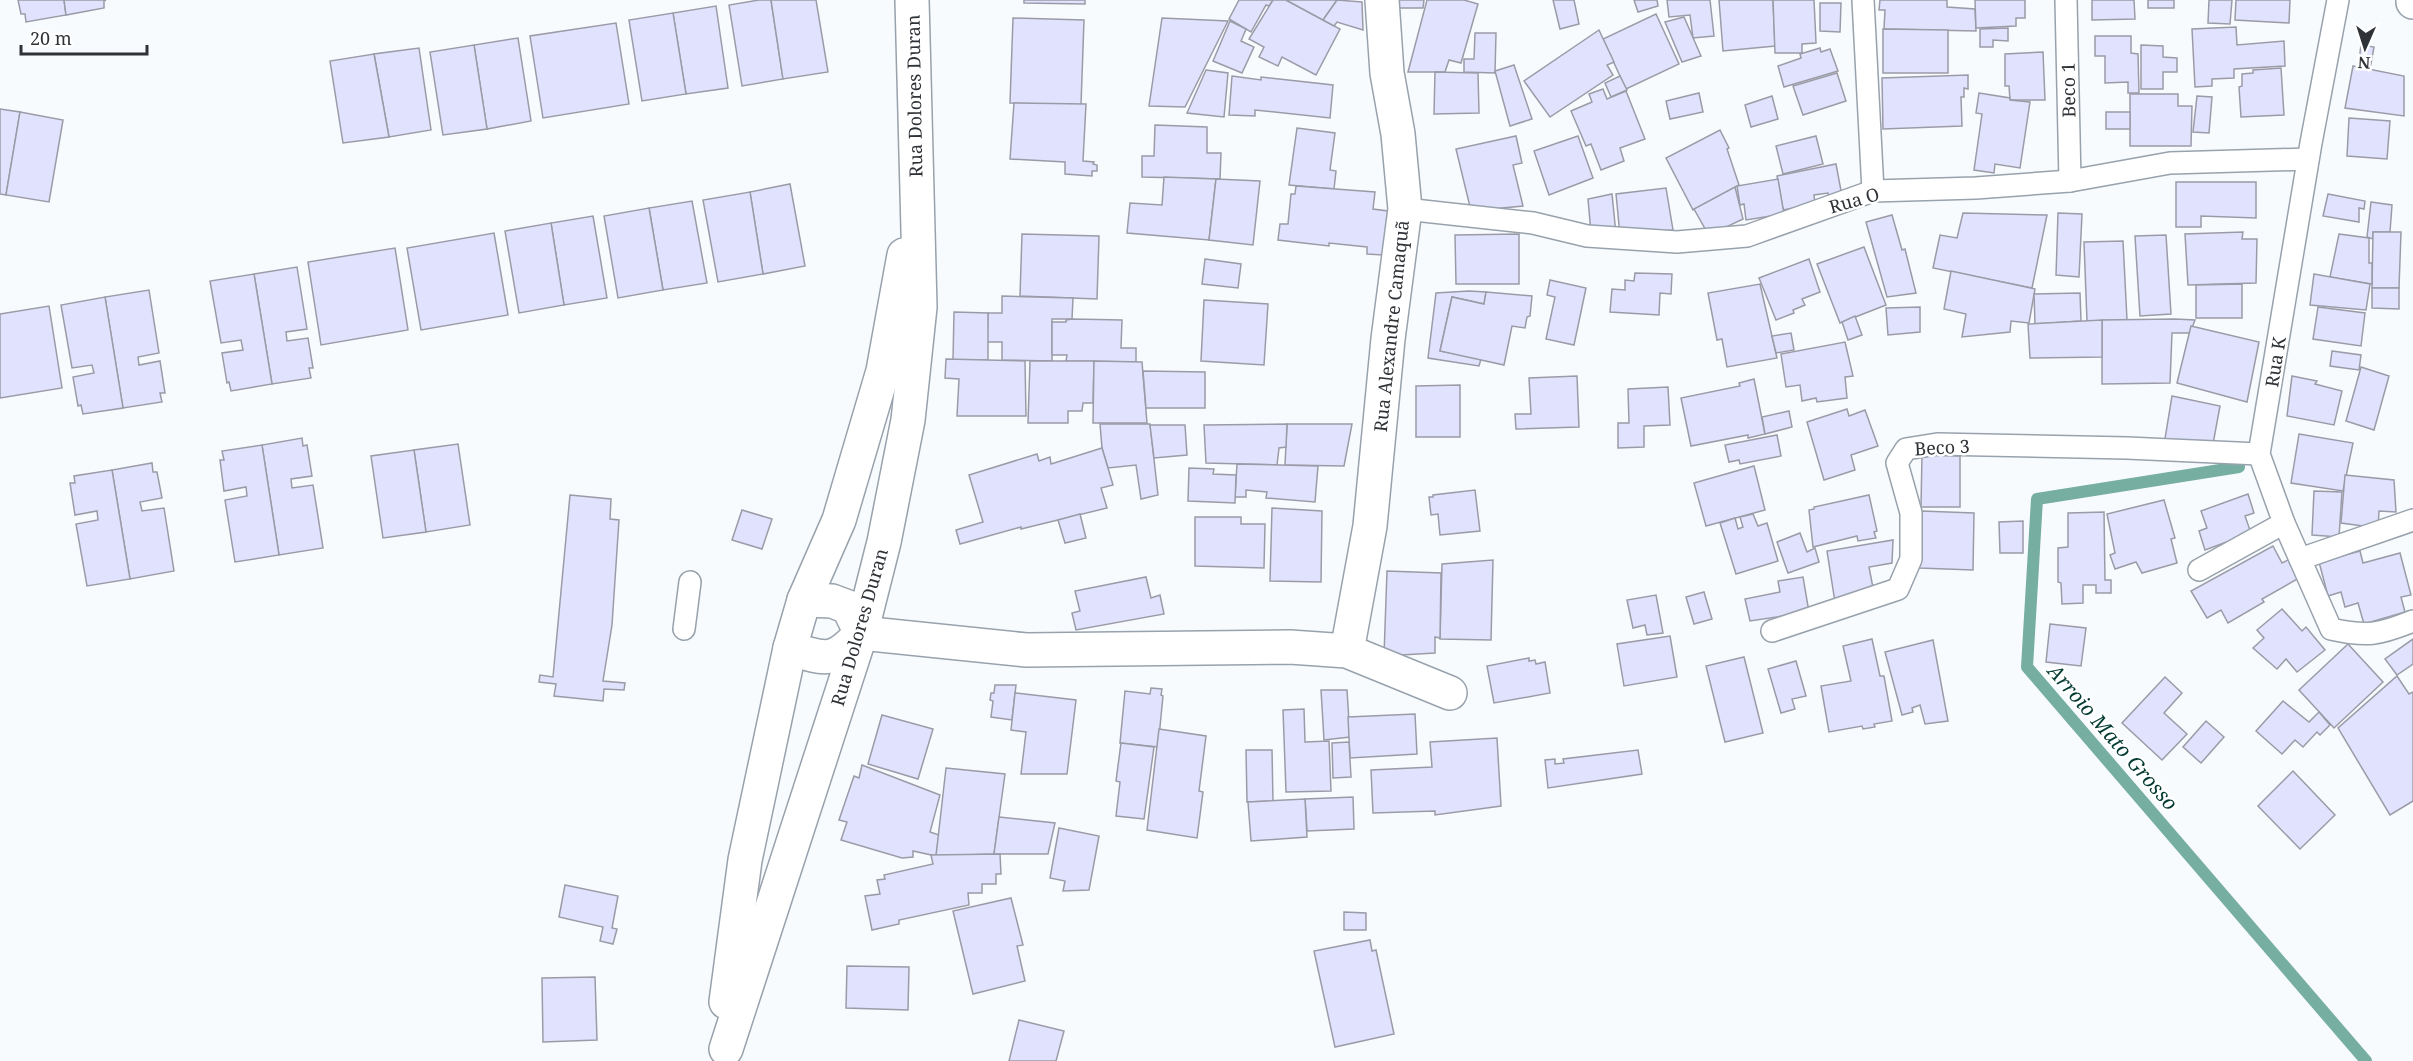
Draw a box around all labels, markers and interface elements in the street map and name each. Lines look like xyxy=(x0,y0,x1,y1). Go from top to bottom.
street label: Rua Dolores Duran xyxy=(901,14,927,178)
scale bar xyxy=(21,18,147,56)
north arrow xyxy=(2335,18,2395,78)
text: 20 m xyxy=(30,26,72,50)
text: N xyxy=(2357,52,2371,74)
street label: Beco 1 xyxy=(2056,62,2080,118)
street label: Rua O xyxy=(1826,181,1882,219)
street label: Rua Alexandre Camaquã xyxy=(1368,219,1414,433)
street label: Rua K xyxy=(2259,335,2291,389)
street label: Beco 3 xyxy=(1914,434,1970,460)
street label: Rua Dolores Duran xyxy=(825,545,893,709)
water label: Arroio Mato Grosso xyxy=(2041,657,2184,816)

